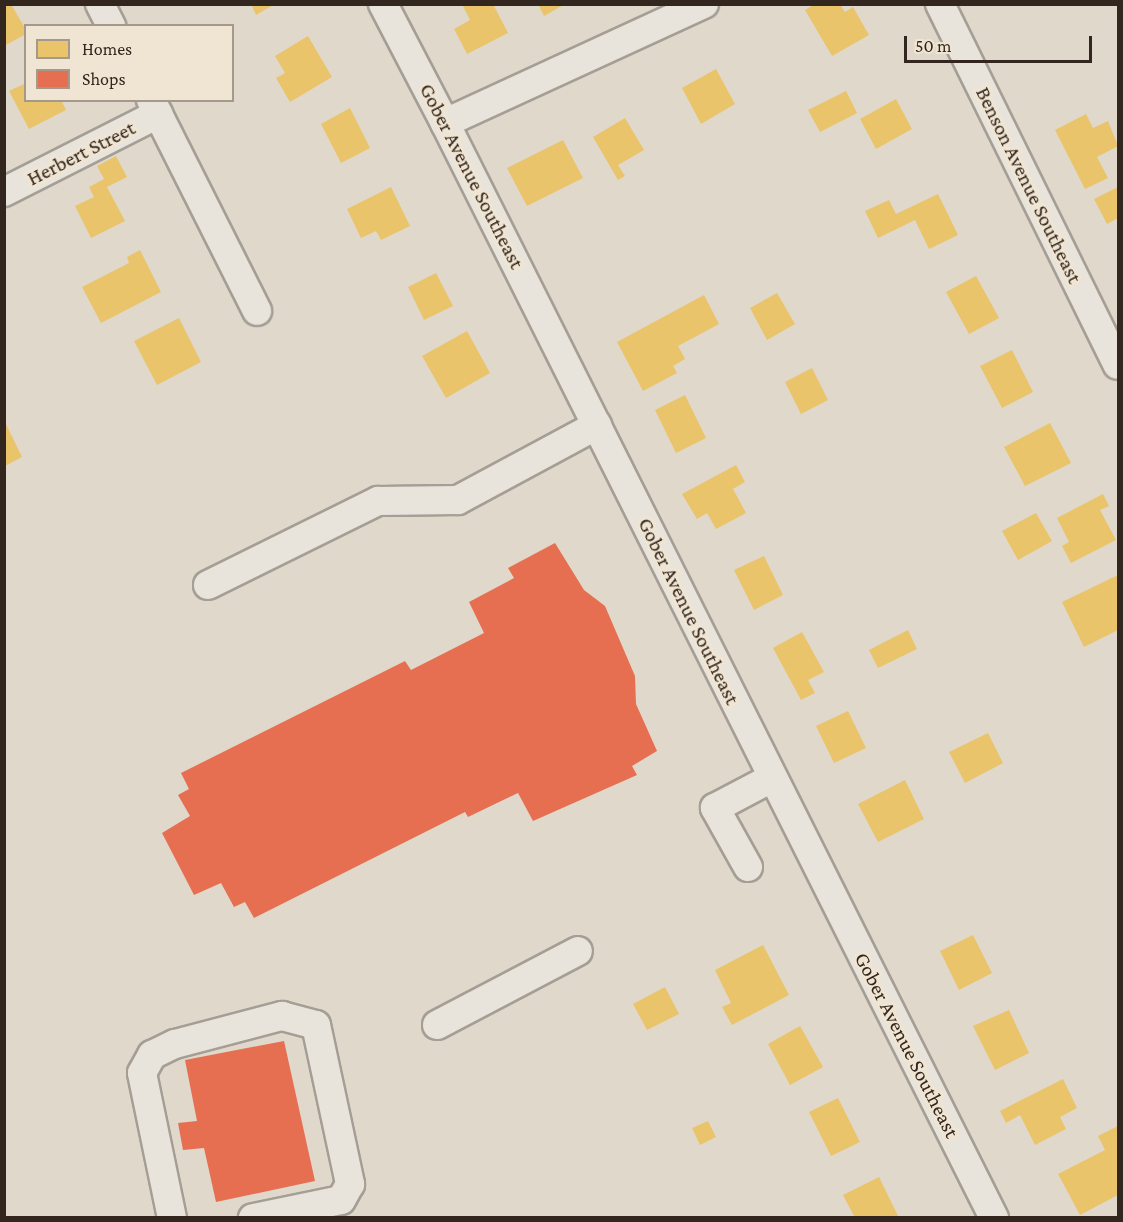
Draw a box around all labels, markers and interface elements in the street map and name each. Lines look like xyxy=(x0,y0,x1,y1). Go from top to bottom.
legend xyxy=(24,24,234,102)
scale bar xyxy=(907,24,1094,62)
text: 50 m xyxy=(915,36,952,56)
text: Homes xyxy=(82,39,132,59)
text: Shops xyxy=(82,69,126,89)
street label: Gober Avenue Southeast xyxy=(414,79,530,273)
street label: Benson Avenue Southeast xyxy=(970,83,1088,287)
street label: Herbert Street xyxy=(23,115,139,191)
street label: Gober Avenue Southeast xyxy=(633,513,745,709)
street label: Gober Avenue Southeast xyxy=(849,948,965,1142)

